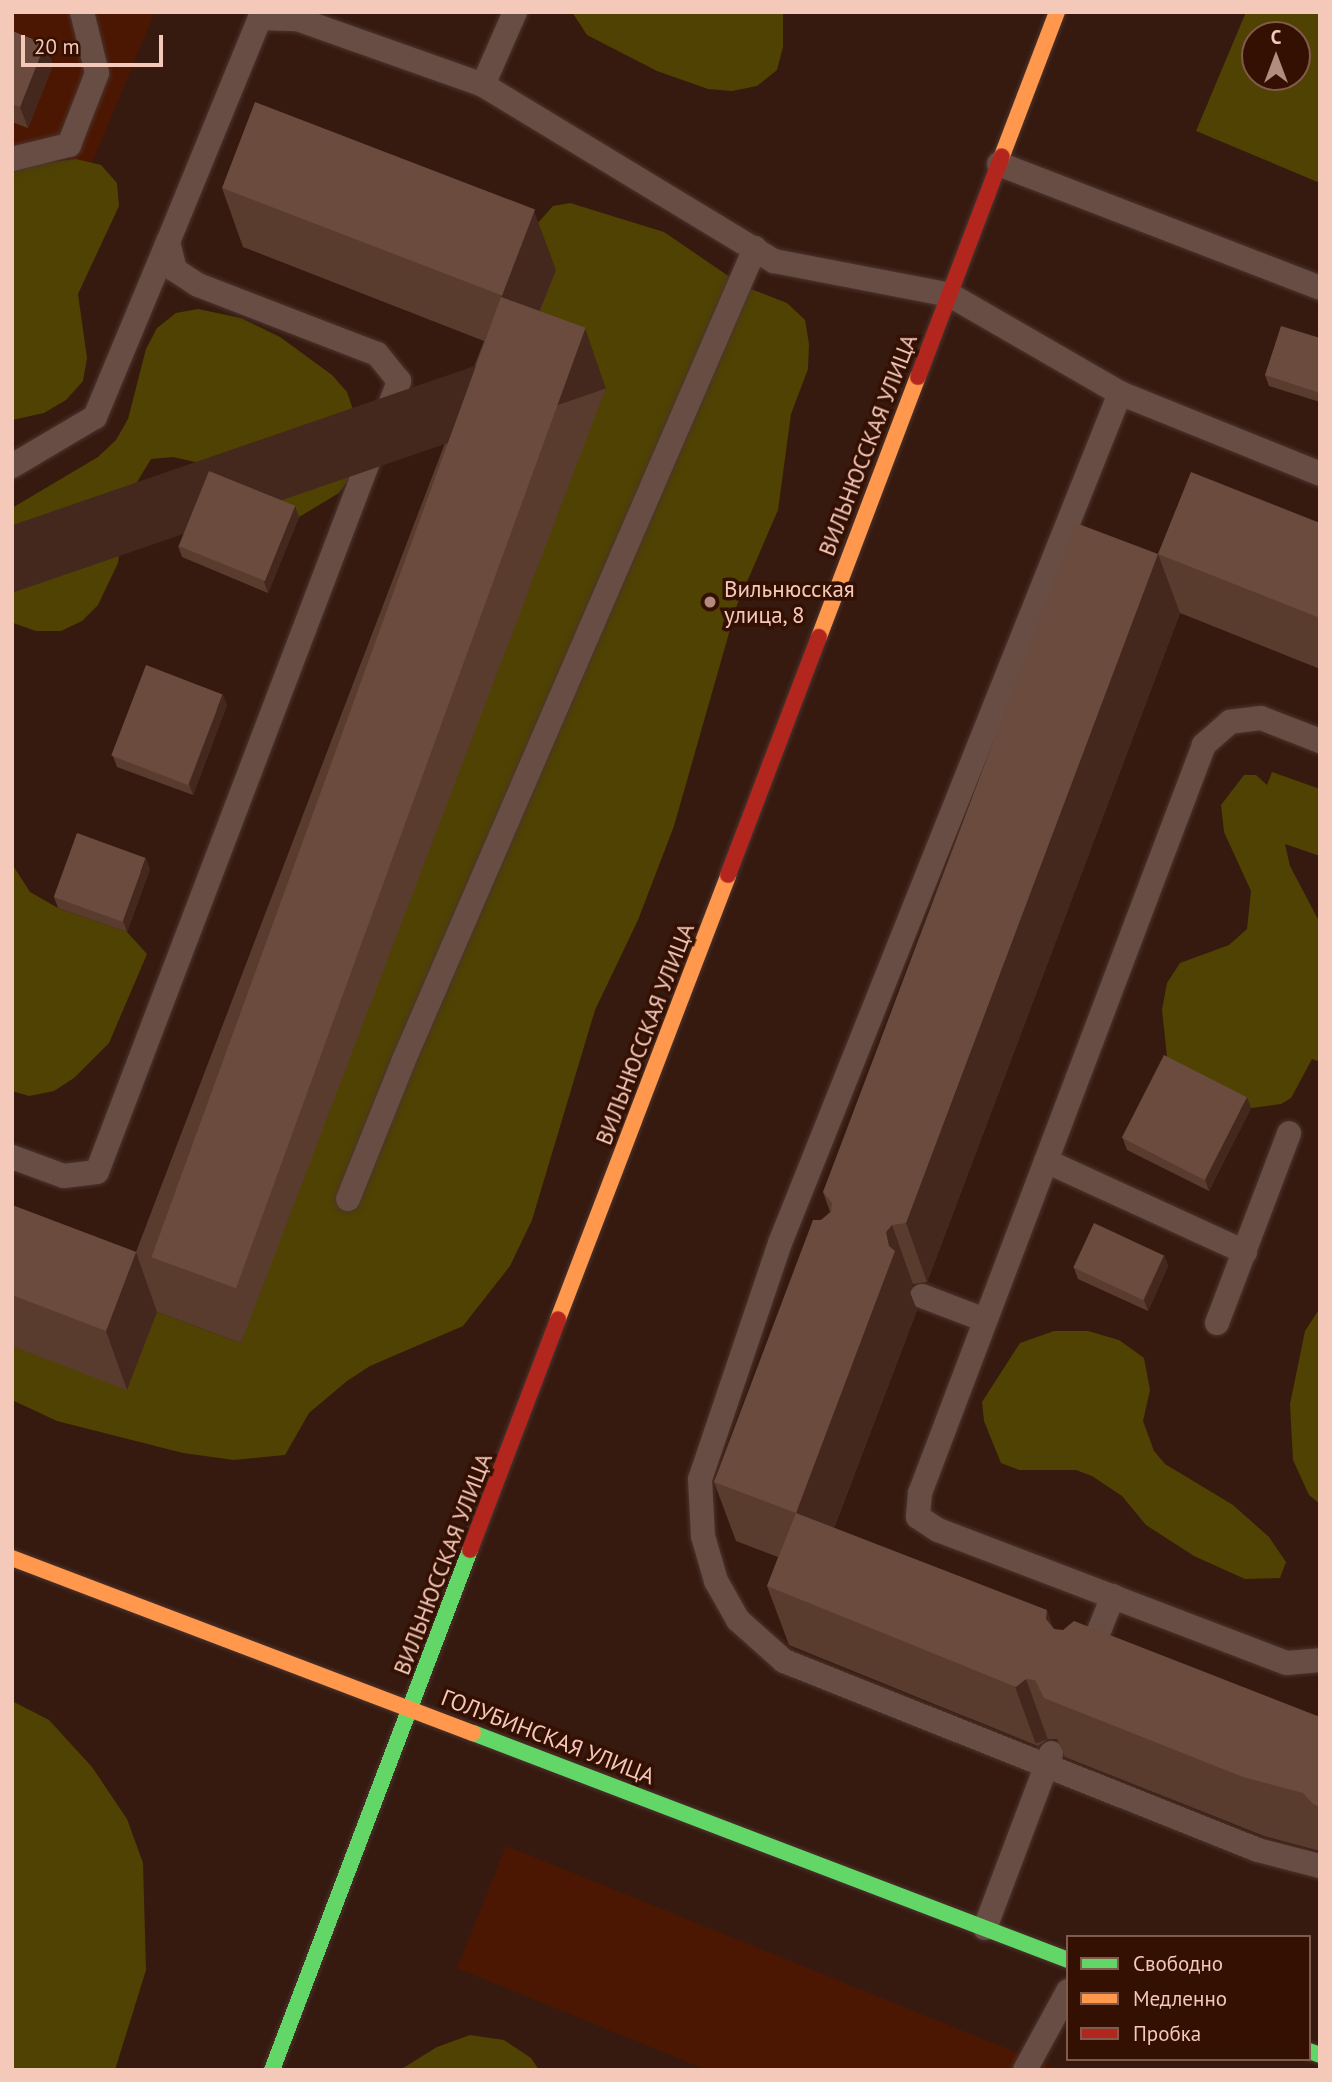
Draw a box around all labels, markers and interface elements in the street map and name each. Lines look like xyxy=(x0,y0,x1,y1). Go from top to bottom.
scale bar xyxy=(24,21,166,65)
north arrow xyxy=(1241,21,1311,91)
text: С xyxy=(1271,25,1281,49)
text: 20 m xyxy=(34,33,80,60)
street label: ВИЛЬНЮССКАЯ УЛИЦА xyxy=(813,330,923,560)
place label: Вильнюсская улица, 8 xyxy=(724,575,855,629)
marker: Вильнюсская улица, 8 xyxy=(702,594,718,610)
street label: ВИЛЬНЮССКАЯ УЛИЦА xyxy=(590,919,700,1149)
street label: ВИЛЬНЮССКАЯ УЛИЦА xyxy=(388,1449,498,1679)
street label: ГОЛУБИНСКАЯ УЛИЦА xyxy=(437,1683,659,1791)
legend xyxy=(1066,1935,1311,2061)
text: Свободно xyxy=(1133,1950,1223,1977)
text: Медленно xyxy=(1133,1985,1227,2012)
text: Пробка xyxy=(1133,2020,1201,2047)

